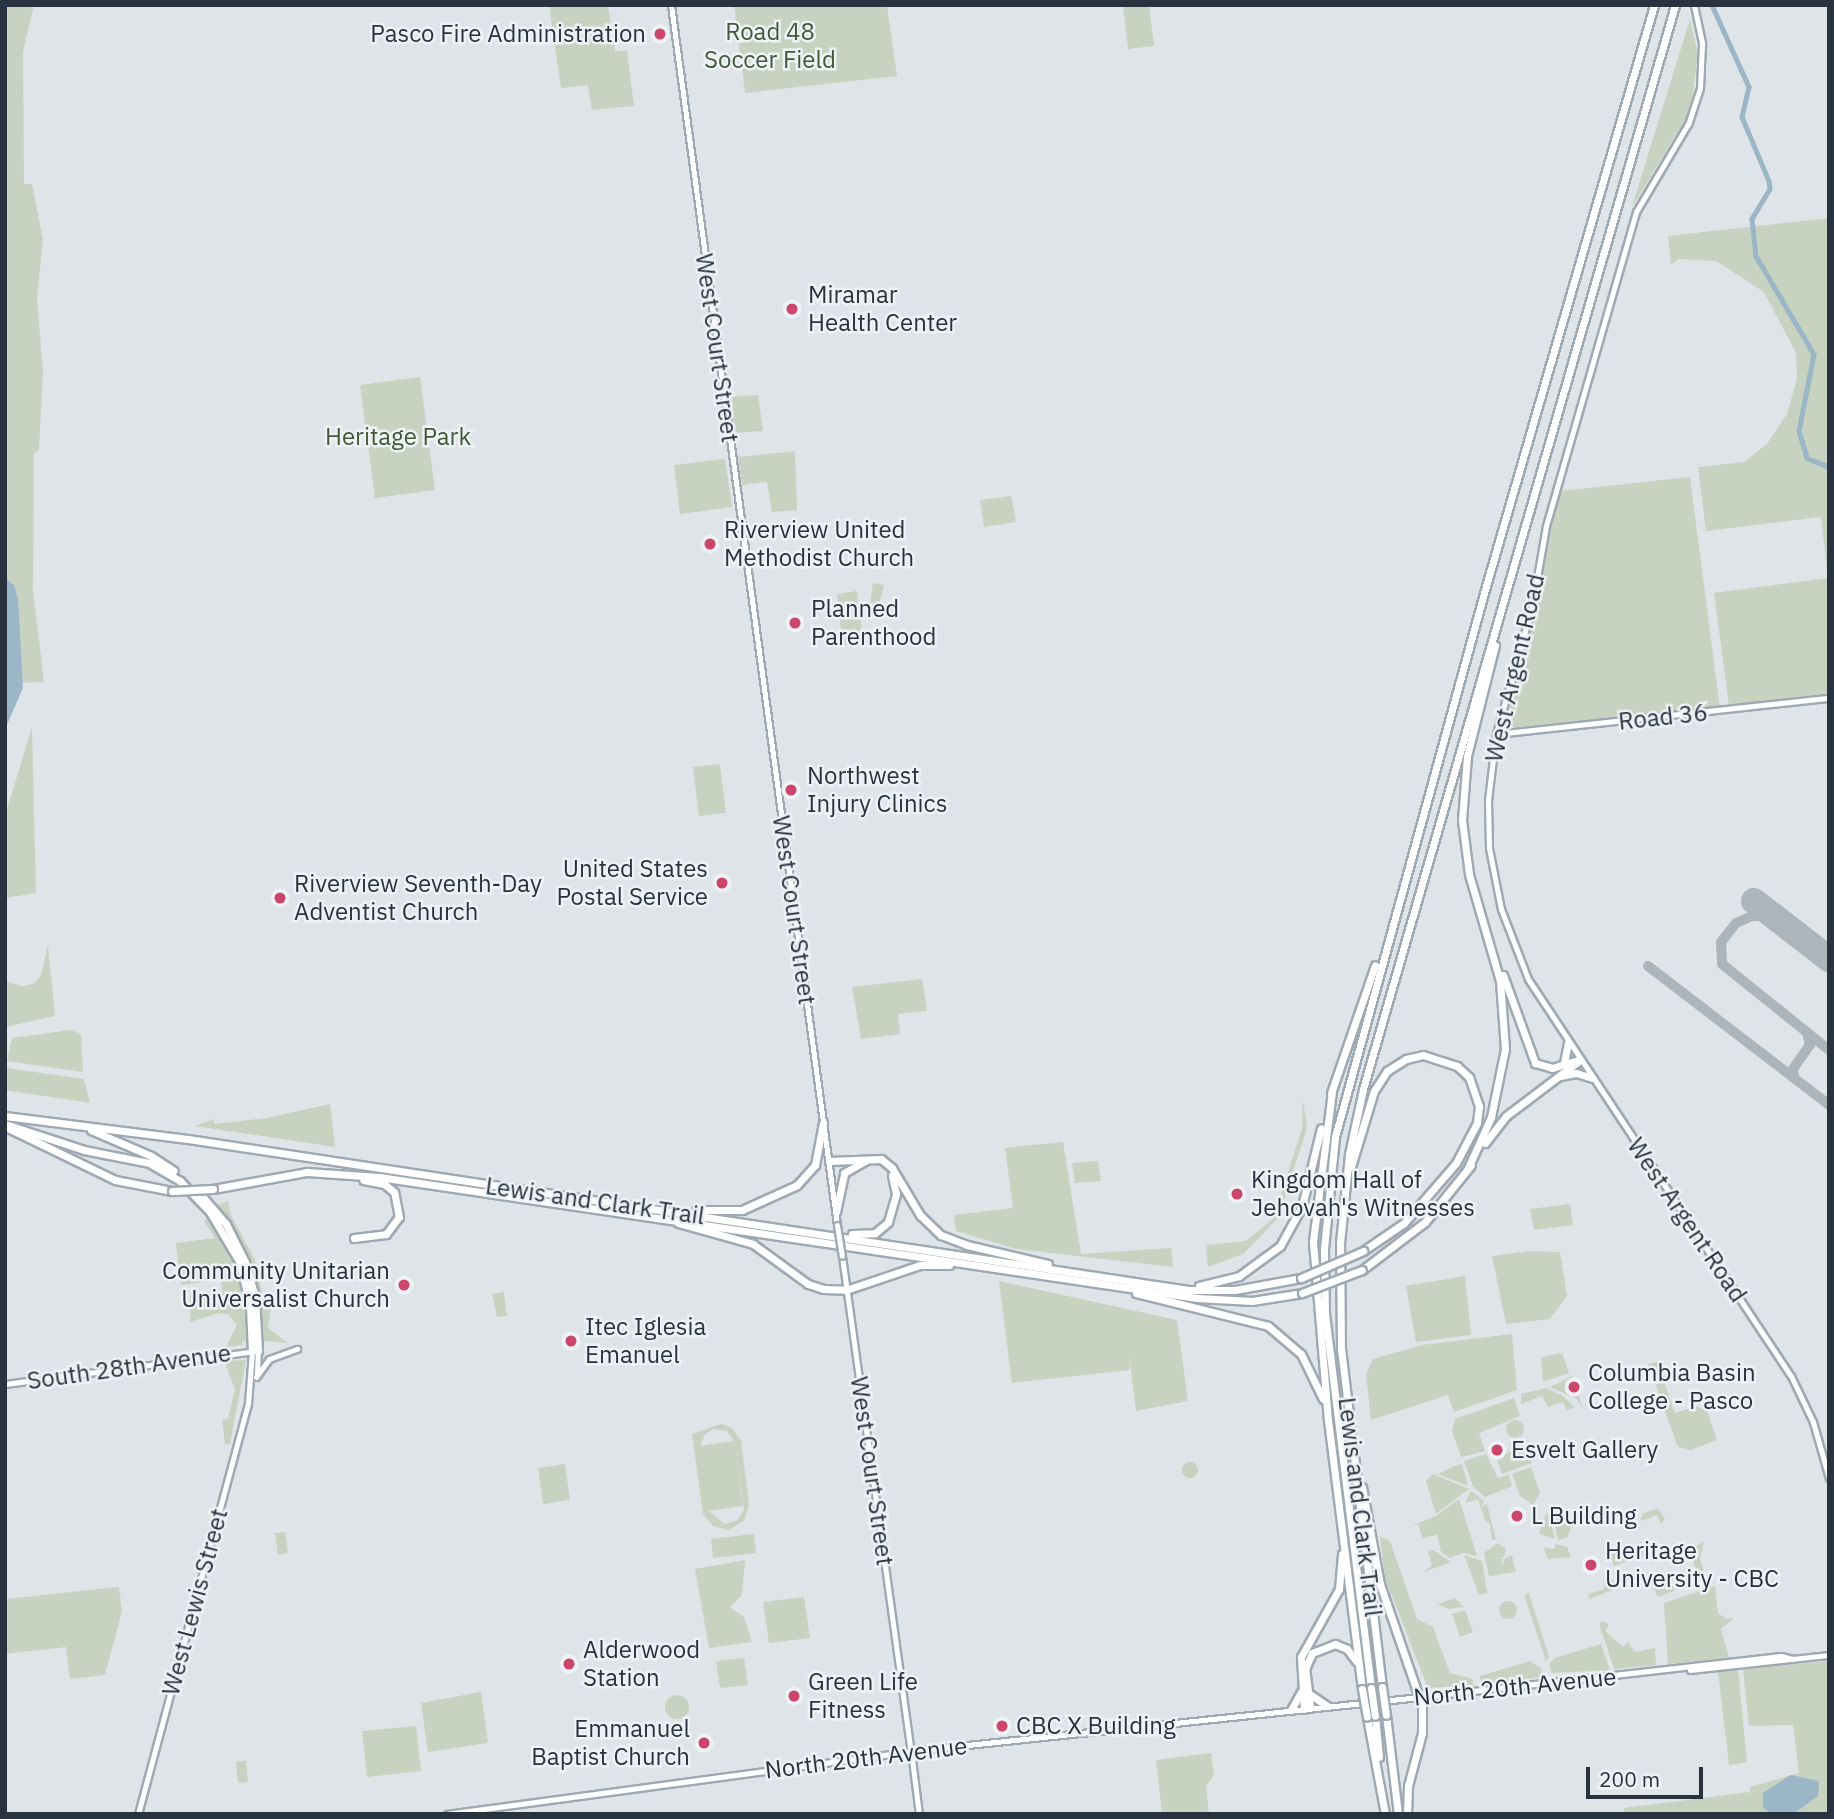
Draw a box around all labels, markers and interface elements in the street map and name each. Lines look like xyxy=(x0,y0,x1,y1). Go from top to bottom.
park label: Road 48 Soccer Field xyxy=(704,18,836,74)
place label: Pasco Fire Administration xyxy=(370,20,646,48)
marker: Pasco Fire Administration xyxy=(652,26,668,42)
street label: West Court Street xyxy=(689,252,745,444)
place label: Miramar Health Center xyxy=(808,281,957,337)
marker: Miramar Health Center xyxy=(782,299,802,319)
park label: Heritage Park xyxy=(325,423,471,451)
place label: Riverview United Methodist Church xyxy=(724,516,914,572)
marker: Riverview United Methodist Church xyxy=(702,536,718,552)
street label: West Argent Road xyxy=(1479,571,1551,765)
place label: Planned Parenthood xyxy=(811,595,936,651)
marker: Planned Parenthood xyxy=(785,613,805,633)
street label: Road 36 xyxy=(1617,698,1709,736)
place label: Northwest Injury Clinics xyxy=(807,762,947,818)
marker: Northwest Injury Clinics xyxy=(781,780,801,800)
street label: West Court Street xyxy=(766,814,822,1006)
place label: United States Postal Service xyxy=(556,855,708,911)
place label: Riverview Seventh-Day Adventist Church xyxy=(294,870,542,926)
marker: United States Postal Service xyxy=(714,875,730,891)
marker: Riverview Seventh-Day Adventist Church xyxy=(272,890,288,906)
street label: West Argent Road xyxy=(1621,1132,1753,1308)
place label: Kingdom Hall of Jehovah's Witnesses xyxy=(1251,1166,1475,1222)
street label: Lewis and Clark Trail xyxy=(484,1171,706,1231)
marker: Kingdom Hall of Jehovah's Witnesses xyxy=(1229,1186,1245,1202)
place label: Community Unitarian Universalist Church xyxy=(162,1257,390,1313)
marker: Community Unitarian Universalist Church xyxy=(396,1277,412,1293)
place label: Itec Iglesia Emanuel xyxy=(585,1313,706,1369)
marker: Itec Iglesia Emanuel xyxy=(563,1333,579,1349)
street label: South 28th Avenue xyxy=(25,1338,233,1396)
place label: Columbia Basin College - Pasco xyxy=(1588,1359,1756,1415)
street label: West Court Street xyxy=(844,1375,900,1567)
marker: Columbia Basin College - Pasco xyxy=(1566,1379,1582,1395)
street label: Lewis and Clark Trail xyxy=(1332,1396,1388,1618)
place label: Esvelt Gallery xyxy=(1511,1436,1658,1464)
marker: Esvelt Gallery xyxy=(1489,1442,1505,1458)
place label: L Building xyxy=(1531,1502,1637,1530)
street label: West Lewis Street xyxy=(156,1505,234,1699)
marker: L Building xyxy=(1509,1508,1525,1524)
place label: Heritage University - CBC xyxy=(1605,1537,1779,1593)
marker: Heritage University - CBC xyxy=(1583,1557,1599,1573)
place label: Alderwood Station xyxy=(583,1636,700,1692)
marker: Alderwood Station xyxy=(561,1656,577,1672)
street label: North 20th Avenue xyxy=(1412,1662,1618,1712)
place label: Green Life Fitness xyxy=(808,1668,918,1724)
marker: Green Life Fitness xyxy=(786,1688,802,1704)
place label: CBC X Building xyxy=(1016,1712,1176,1740)
place label: Emmanuel Baptist Church xyxy=(531,1715,690,1771)
marker: CBC X Building xyxy=(994,1718,1010,1734)
street label: North 20th Avenue xyxy=(763,1731,969,1785)
marker: Emmanuel Baptist Church xyxy=(696,1735,712,1751)
scale bar xyxy=(1589,1752,1706,1796)
text: 200 m xyxy=(1599,1765,1660,1793)

